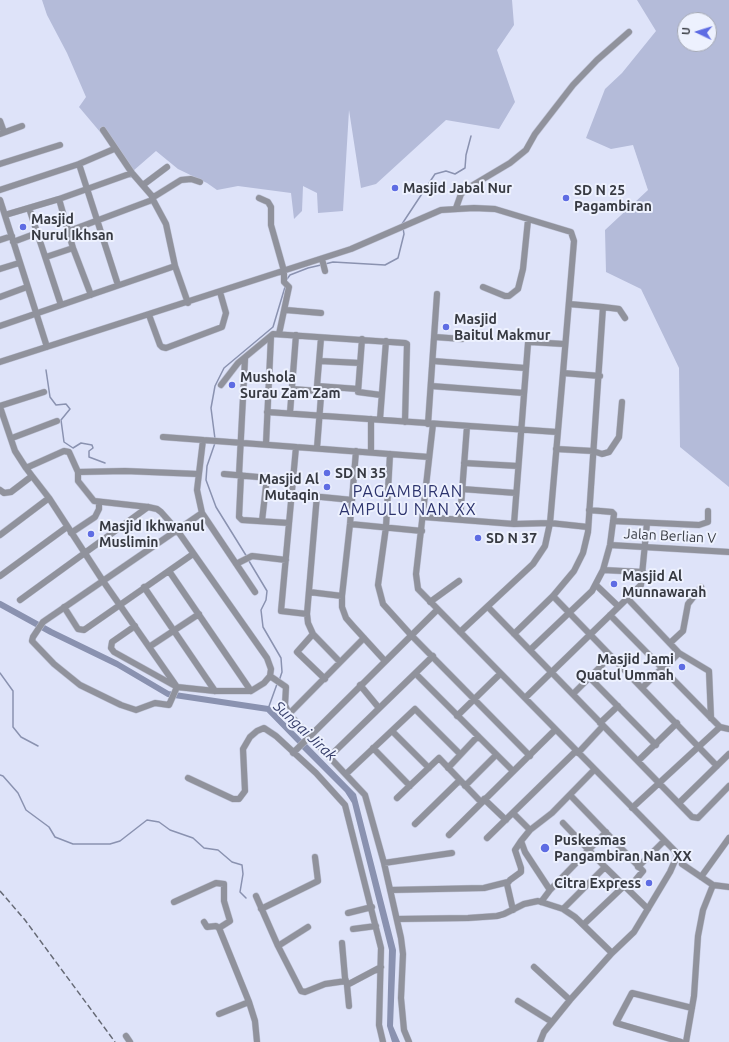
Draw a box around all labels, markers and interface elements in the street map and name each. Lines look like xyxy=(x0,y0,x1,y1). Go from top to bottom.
north arrow xyxy=(677,12,717,52)
text: U xyxy=(680,27,692,36)
place label: Masjid Jabal Nur xyxy=(403,180,512,196)
place label: SD N 25 Pagambiran xyxy=(574,182,652,214)
marker: Masjid Jabal Nur xyxy=(390,183,400,193)
marker: SD N 25 Pagambiran xyxy=(561,193,571,203)
place label: Masjid Nurul Ikhsan xyxy=(31,211,114,244)
marker: Masjid Nurul Ikhsan xyxy=(18,222,28,232)
place label: Masjid Baitul Makmur xyxy=(454,311,550,344)
marker: Masjid Baitul Makmur xyxy=(441,322,451,332)
place label: Mushola Surau Zam Zam xyxy=(240,369,341,402)
marker: Mushola Surau Zam Zam xyxy=(227,380,237,390)
place label: SD N 35 xyxy=(335,465,386,481)
marker: SD N 35 xyxy=(322,468,332,478)
place label: Masjid Al Mutaqin xyxy=(259,471,319,504)
marker: Masjid Al Mutaqin xyxy=(322,482,332,492)
district label: PAGAMBIRAN AMPULU NAN XX xyxy=(339,482,477,520)
place label: Masjid Ikhwanul Muslimin xyxy=(99,518,204,550)
street label: Jalan Berlian V xyxy=(623,525,717,547)
marker: Masjid Ikhwanul Muslimin xyxy=(86,529,96,539)
place label: SD N 37 xyxy=(486,530,537,546)
marker: SD N 37 xyxy=(473,533,483,543)
place label: Masjid Al Munnawarah xyxy=(622,568,706,600)
marker: Masjid Al Munnawarah xyxy=(609,579,619,589)
place label: Masjid Jami Quatul Ummah xyxy=(576,651,674,684)
marker: Masjid Jami Quatul Ummah xyxy=(677,662,687,672)
water label: Sungai Jirak xyxy=(270,697,340,765)
place label: Puskesmas Pangambiran Nan XX xyxy=(554,832,692,864)
marker: Puskesmas Pangambiran Nan XX xyxy=(539,842,551,854)
place label: Citra Express xyxy=(554,875,641,891)
marker: Citra Express xyxy=(644,878,654,888)

